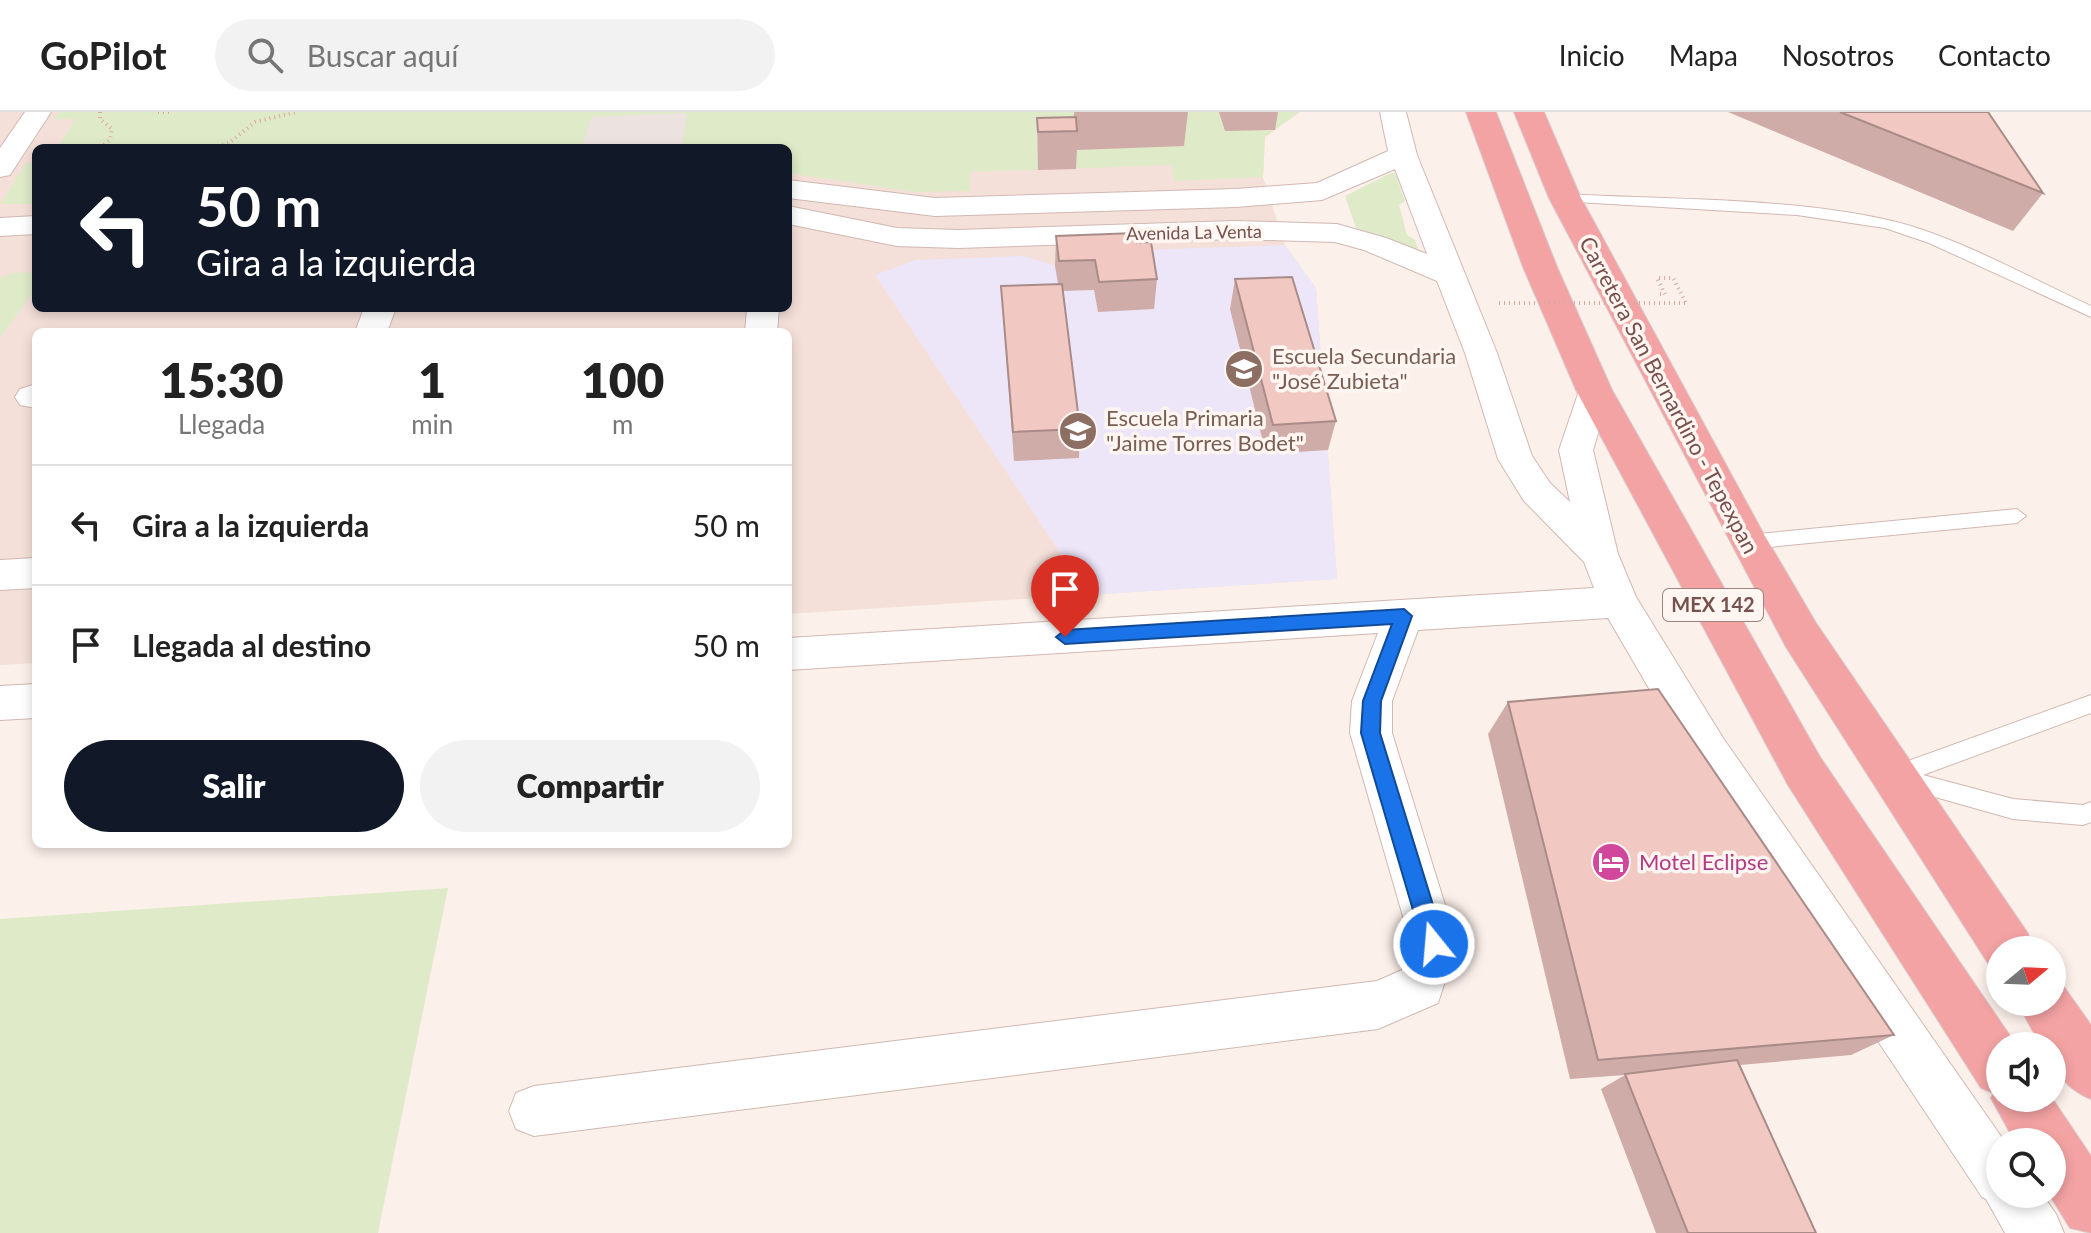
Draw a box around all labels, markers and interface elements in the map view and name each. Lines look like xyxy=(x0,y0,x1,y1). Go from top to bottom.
search box xyxy=(215,19,775,91)
text: GoPilot xyxy=(40,32,167,78)
icon: search xyxy=(243,33,287,77)
text: Buscar aquí xyxy=(307,37,458,73)
text: Inicio xyxy=(1559,38,1625,72)
text: Mapa xyxy=(1669,38,1738,72)
text: Nosotros xyxy=(1782,38,1894,72)
text: Contacto xyxy=(1938,38,2051,72)
text: 50 m xyxy=(196,172,321,239)
icon: left xyxy=(64,176,168,280)
street label: Avenida La Venta xyxy=(1126,220,1262,244)
street label: Carretera San Bernardino - Tepexpan xyxy=(1574,232,1765,558)
text: Gira a la izquierda xyxy=(196,240,476,284)
place label: Escuela Secundaria "José Zubieta" xyxy=(1272,342,1456,394)
school or university icon: Escuela Secundaria "José Zubieta" xyxy=(1223,348,1265,390)
text: 15:30 xyxy=(160,351,284,408)
text: 1 xyxy=(418,351,446,408)
text: 100 xyxy=(581,351,664,408)
place label: Escuela Primaria "Jaime Torres Bodet" xyxy=(1106,404,1304,456)
text: Llegada xyxy=(178,408,265,440)
text: min xyxy=(411,408,453,440)
text: m xyxy=(612,408,633,440)
school or university icon: Escuela Primaria "Jaime Torres Bodet" xyxy=(1057,410,1099,452)
icon: left xyxy=(64,503,108,547)
text: Gira a la izquierda xyxy=(132,507,369,543)
text: 50 m xyxy=(693,507,760,543)
pin xyxy=(1031,555,1099,637)
icon: arrive xyxy=(1043,567,1087,611)
road number: MEX 142 xyxy=(1663,589,1763,621)
icon: arrive xyxy=(64,623,108,667)
text: Llegada al destino xyxy=(132,627,371,663)
text: 50 m xyxy=(693,627,760,663)
button: Salir xyxy=(64,740,404,832)
button: Compartir xyxy=(420,740,760,832)
hotel icon: Motel Eclipse xyxy=(1590,841,1632,883)
place label: Motel Eclipse xyxy=(1639,848,1768,875)
position arrow xyxy=(1392,902,1476,986)
north arrow xyxy=(1986,936,2066,1016)
map controls xyxy=(1986,936,2066,1208)
button: sound xyxy=(1986,1032,2066,1112)
button: search xyxy=(1986,1128,2066,1208)

